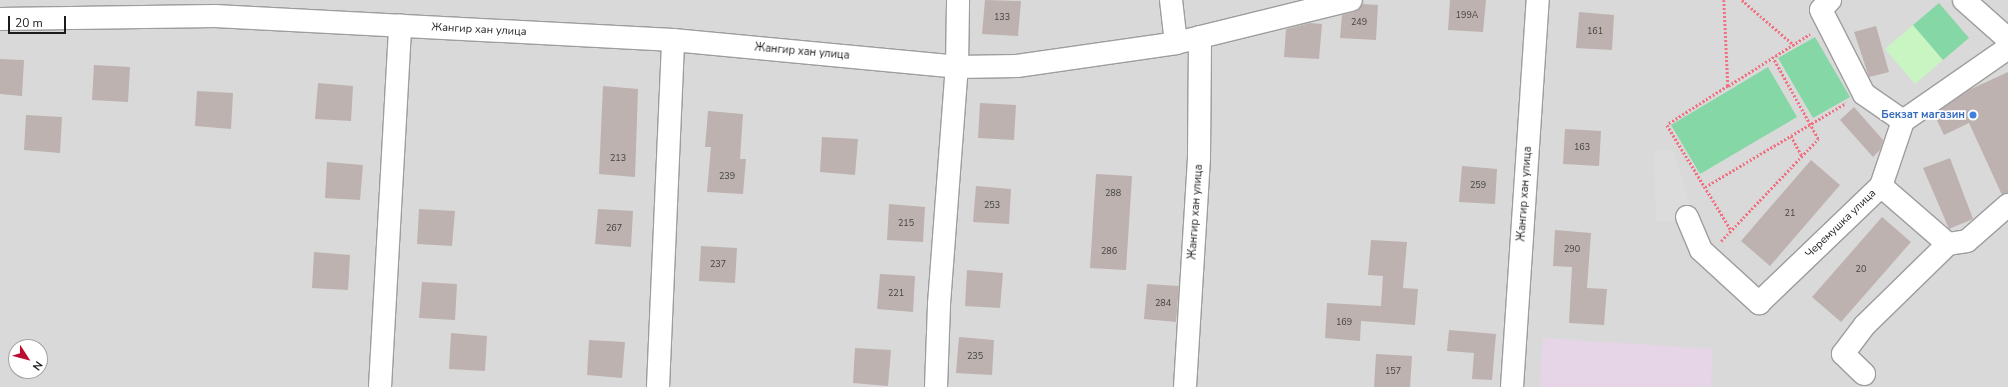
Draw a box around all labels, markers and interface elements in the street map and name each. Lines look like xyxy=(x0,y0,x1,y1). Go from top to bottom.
scale bar xyxy=(10,8,68,34)
house number: 199А xyxy=(1456,10,1478,20)
house number: 133 xyxy=(994,12,1010,22)
text: 20 m xyxy=(15,15,43,31)
house number: 249 xyxy=(1351,17,1367,27)
street label: Жангир хан улица xyxy=(431,21,527,39)
house number: 161 xyxy=(1587,26,1603,36)
street label: Жангир хан улица xyxy=(754,41,850,63)
place label: Бекзат магазин xyxy=(1881,108,1965,122)
marker: Бекзат магазин xyxy=(1968,110,1978,120)
house number: 163 xyxy=(1574,142,1590,152)
street label: Жангир хан улица xyxy=(1515,146,1535,242)
house number: 213 xyxy=(610,153,626,163)
street label: Жангир хан улица xyxy=(1186,164,1206,260)
house number: 239 xyxy=(719,171,735,181)
house number: 259 xyxy=(1470,180,1486,190)
street label: Черемушка улица xyxy=(1803,187,1879,261)
house number: 288 xyxy=(1105,188,1121,198)
house number: 253 xyxy=(984,200,1000,210)
house number: 21 xyxy=(1785,208,1795,218)
house number: 215 xyxy=(898,218,914,228)
house number: 267 xyxy=(606,223,622,233)
house number: 290 xyxy=(1564,244,1580,254)
house number: 286 xyxy=(1101,246,1117,256)
house number: 237 xyxy=(710,259,726,269)
house number: 20 xyxy=(1856,264,1866,274)
house number: 221 xyxy=(888,288,904,298)
house number: 284 xyxy=(1155,298,1171,308)
house number: 169 xyxy=(1336,317,1352,327)
north arrow xyxy=(8,339,48,379)
house number: 235 xyxy=(967,351,983,361)
text: N xyxy=(29,358,46,373)
house number: 157 xyxy=(1385,366,1401,376)

